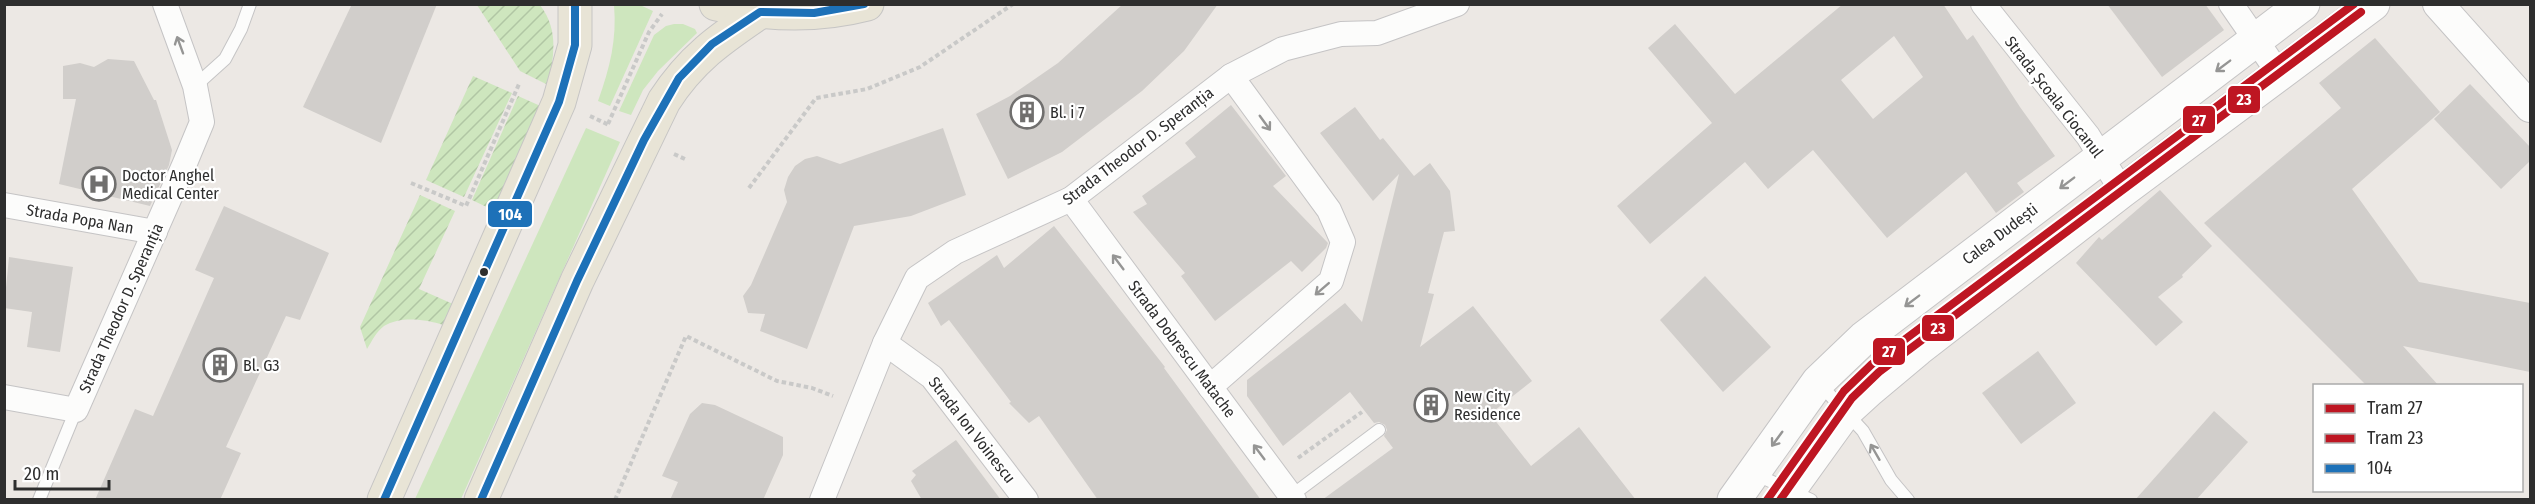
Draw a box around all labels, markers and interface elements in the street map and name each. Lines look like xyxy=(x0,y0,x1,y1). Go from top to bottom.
street label: Strada Școala Ciocanul xyxy=(2000,33,2107,162)
one-way arrow xyxy=(173,37,184,55)
one-way arrow xyxy=(2216,59,2232,72)
street label: Strada Theodor D. Speranția xyxy=(1059,83,1218,210)
line badge: 23 xyxy=(2227,85,2261,114)
text: 23 xyxy=(2236,90,2252,109)
building icon: Bl. i 7 xyxy=(1009,94,1045,130)
place label: Bl. i 7 xyxy=(1050,103,1085,122)
line badge: 27 xyxy=(2182,105,2216,134)
text: 27 xyxy=(2191,111,2206,130)
one-way arrow xyxy=(1259,115,1272,131)
hospital icon: Doctor Anghel Medical Center xyxy=(81,166,117,202)
place label: Doctor Anghel Medical Center xyxy=(122,166,219,203)
one-way arrow xyxy=(2060,176,2076,189)
street label: Strada Popa Nan xyxy=(25,200,135,238)
line badge: 104 xyxy=(487,200,533,228)
street label: Calea Dudești xyxy=(1959,200,2042,269)
text: 104 xyxy=(498,205,522,224)
street label: Strada Theodor D. Speranția xyxy=(75,220,168,396)
one-way arrow xyxy=(1111,255,1124,271)
unlabelled marker xyxy=(478,266,490,278)
street label: Strada Dobrescu Matache xyxy=(1124,277,1240,421)
one-way arrow xyxy=(1315,282,1330,296)
one-way arrow xyxy=(1905,294,1921,307)
line badge: 23 xyxy=(1921,314,1955,342)
text: 23 xyxy=(1930,319,1946,338)
line badge: 27 xyxy=(1872,337,1906,366)
text: 27 xyxy=(1881,342,1896,361)
building icon: Bl. G3 xyxy=(202,347,238,383)
place label: Bl. G3 xyxy=(243,356,280,375)
street label: Strada Ion Voinescu xyxy=(925,373,1019,487)
legend xyxy=(2313,384,2523,492)
building icon: New City Residence xyxy=(1413,387,1449,423)
place label: New City Residence xyxy=(1454,387,1521,424)
text: Tram 27 xyxy=(2367,397,2423,419)
text: Tram 23 xyxy=(2367,427,2423,449)
one-way arrow xyxy=(1771,431,1783,447)
one-way arrow xyxy=(1869,443,1881,460)
one-way arrow xyxy=(1253,445,1265,461)
scale bar xyxy=(15,453,110,491)
text: 104 xyxy=(2367,457,2392,479)
text: 20 m xyxy=(24,463,59,485)

